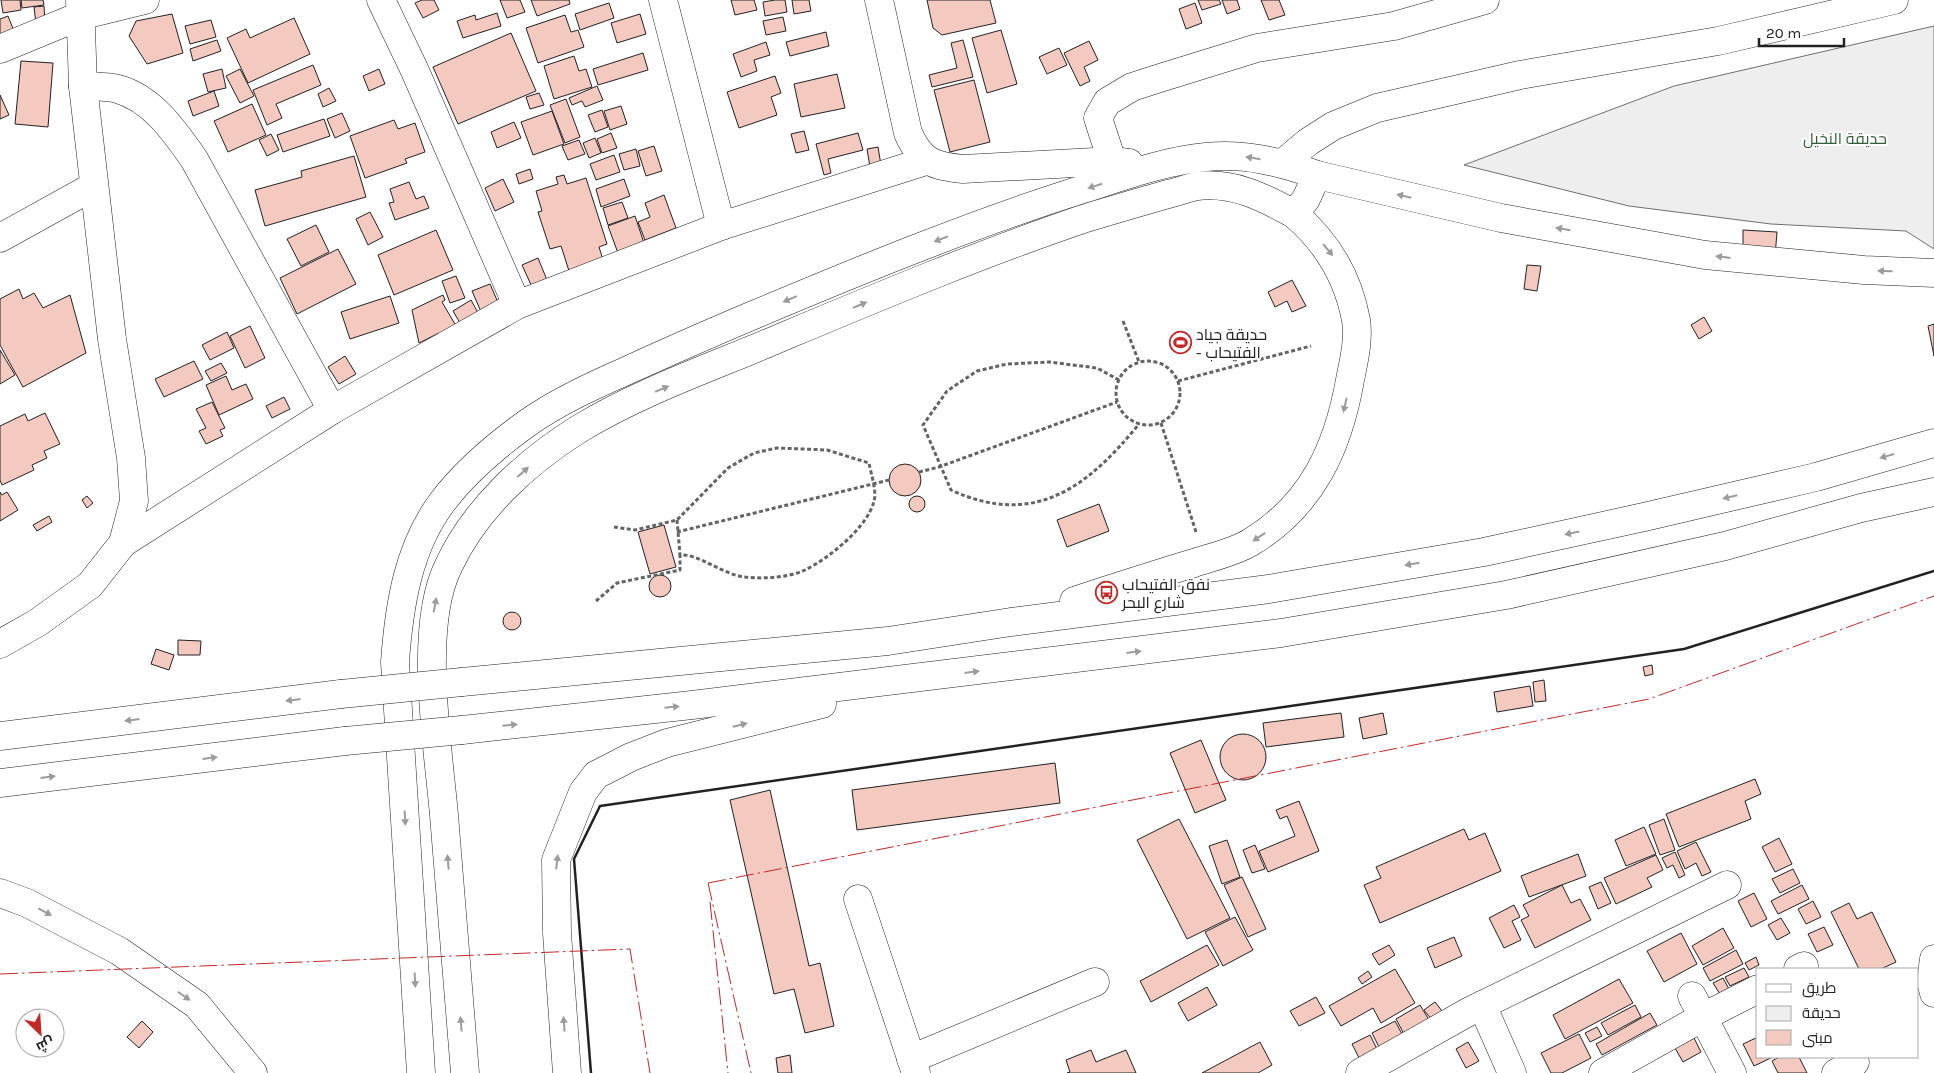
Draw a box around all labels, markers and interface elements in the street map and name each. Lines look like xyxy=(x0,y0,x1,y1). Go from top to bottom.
scale bar xyxy=(1759,15,1844,47)
text: 20 m xyxy=(1766,24,1801,42)
park label: حديقة النخيل xyxy=(1803,129,1887,149)
one-way arrow xyxy=(1245,153,1261,161)
one-way arrow xyxy=(1087,182,1102,190)
one-way arrow xyxy=(1397,192,1412,200)
one-way arrow xyxy=(1555,224,1571,232)
one-way arrow xyxy=(933,235,948,243)
one-way arrow xyxy=(1322,243,1333,256)
one-way arrow xyxy=(1715,253,1731,261)
one-way arrow xyxy=(1877,267,1893,275)
one-way arrow xyxy=(783,296,798,304)
one-way arrow xyxy=(852,300,867,308)
place label: حديقة جياد - الفتيحاب xyxy=(1196,325,1267,362)
sports icon: حديقة جياد - الفتيحاب xyxy=(1168,331,1192,355)
one-way arrow xyxy=(655,384,669,392)
one-way arrow xyxy=(1341,397,1349,412)
one-way arrow xyxy=(1880,453,1895,461)
one-way arrow xyxy=(517,466,529,478)
one-way arrow xyxy=(1723,493,1738,501)
one-way arrow xyxy=(1564,529,1579,537)
one-way arrow xyxy=(1252,532,1266,542)
one-way arrow xyxy=(1404,561,1420,569)
place label: نفق الفتيحاب شارع البحر xyxy=(1121,575,1210,614)
bus stop icon: نفق الفتيحاب شارع البحر xyxy=(1094,581,1118,605)
one-way arrow xyxy=(432,597,440,613)
one-way arrow xyxy=(1126,648,1142,656)
one-way arrow xyxy=(965,668,981,676)
one-way arrow xyxy=(285,696,301,704)
one-way arrow xyxy=(664,703,680,711)
one-way arrow xyxy=(124,716,140,724)
one-way arrow xyxy=(503,721,519,729)
one-way arrow xyxy=(732,721,747,729)
one-way arrow xyxy=(202,754,218,762)
one-way arrow xyxy=(41,773,57,781)
one-way arrow xyxy=(402,810,410,826)
one-way arrow xyxy=(443,854,451,870)
one-way arrow xyxy=(553,854,561,870)
one-way arrow xyxy=(38,908,52,916)
legend xyxy=(1756,968,1919,1058)
one-way arrow xyxy=(412,972,420,988)
text: طريق xyxy=(1802,979,1836,998)
one-way arrow xyxy=(177,991,191,1001)
text: حديقة xyxy=(1802,1004,1841,1022)
north arrow xyxy=(15,1008,65,1058)
one-way arrow xyxy=(457,1016,465,1032)
one-way arrow xyxy=(559,1016,567,1032)
text: مبنى xyxy=(1802,1029,1833,1048)
text: ش xyxy=(34,1033,57,1056)

